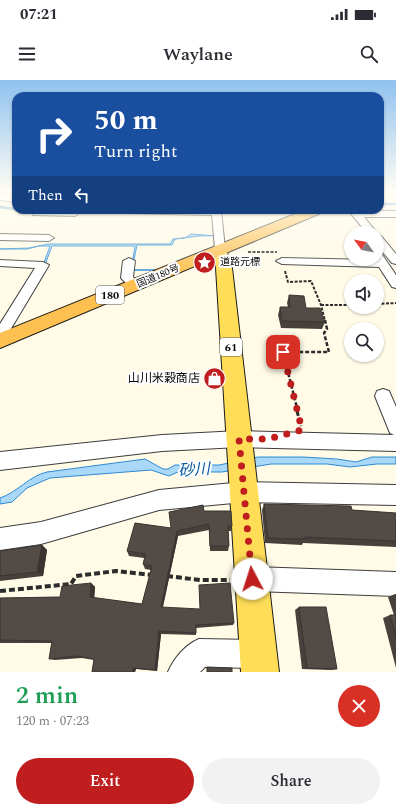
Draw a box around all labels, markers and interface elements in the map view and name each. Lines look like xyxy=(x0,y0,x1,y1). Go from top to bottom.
text: 07:21 xyxy=(20,3,58,26)
text: Waylane xyxy=(163,41,233,68)
icon: menu xyxy=(16,43,38,65)
icon: search xyxy=(358,43,380,65)
text: 50 m xyxy=(94,99,158,142)
icon: right xyxy=(28,108,80,160)
text: Turn right xyxy=(94,138,177,165)
text: Then xyxy=(28,184,63,207)
icon: left xyxy=(71,184,93,206)
north arrow xyxy=(344,226,384,266)
map controls xyxy=(344,226,384,362)
place icon: 道路元標 xyxy=(192,249,218,275)
place label: 道路元標 xyxy=(220,254,260,270)
street label: 国道180号 xyxy=(134,260,182,292)
button: sound xyxy=(344,274,384,314)
road number: 180 xyxy=(96,286,124,304)
button: search xyxy=(344,322,384,362)
pin xyxy=(266,335,300,369)
road number: 61 xyxy=(220,338,242,356)
icon: arrive xyxy=(272,341,294,363)
shop icon: 山川米穀商店 xyxy=(202,365,228,391)
place label: 山川米穀商店 xyxy=(128,369,200,388)
water label: 砂川 xyxy=(177,457,213,483)
position arrow xyxy=(231,558,273,600)
text: 2 min xyxy=(16,678,78,714)
button: close xyxy=(338,685,380,727)
text: 120 m · 07:23 xyxy=(16,711,89,731)
button: Exit xyxy=(16,758,194,804)
button: Share xyxy=(202,758,380,804)

